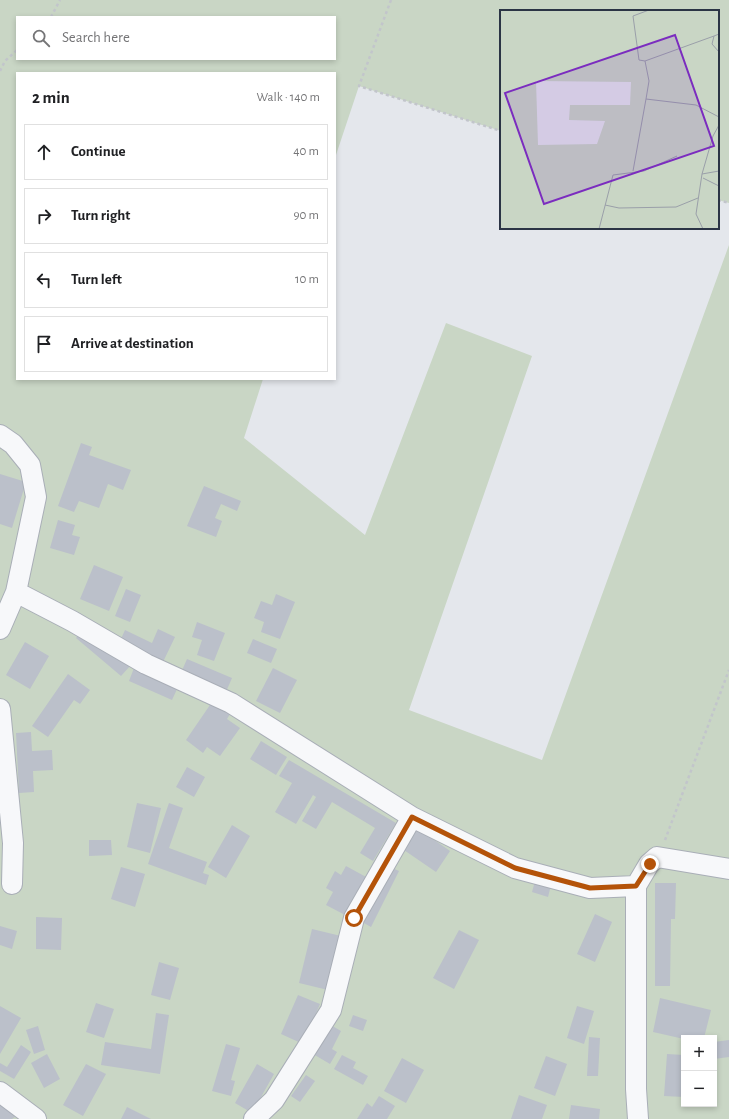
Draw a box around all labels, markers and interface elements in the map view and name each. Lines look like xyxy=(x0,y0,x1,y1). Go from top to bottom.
inset map xyxy=(500,10,719,229)
search box xyxy=(16,16,336,60)
icon: search xyxy=(30,27,52,49)
text: Search here xyxy=(62,30,130,45)
text: 2 min xyxy=(32,89,70,106)
text: Walk · 140 m xyxy=(257,91,320,104)
icon: ahead xyxy=(33,141,55,163)
text: Continue xyxy=(71,144,126,159)
text: 40 m xyxy=(293,145,319,158)
icon: right xyxy=(33,205,55,227)
text: Turn right xyxy=(71,208,130,223)
text: 90 m xyxy=(293,209,319,222)
icon: left xyxy=(33,269,55,291)
text: Turn left xyxy=(71,272,122,287)
text: 10 m xyxy=(295,273,319,286)
icon: arrive xyxy=(33,333,55,355)
text: Arrive at destination xyxy=(71,336,194,351)
route end xyxy=(641,855,659,873)
route start xyxy=(345,909,363,927)
map controls xyxy=(681,1035,717,1107)
button: + xyxy=(681,1035,717,1071)
button: − xyxy=(681,1071,717,1107)

